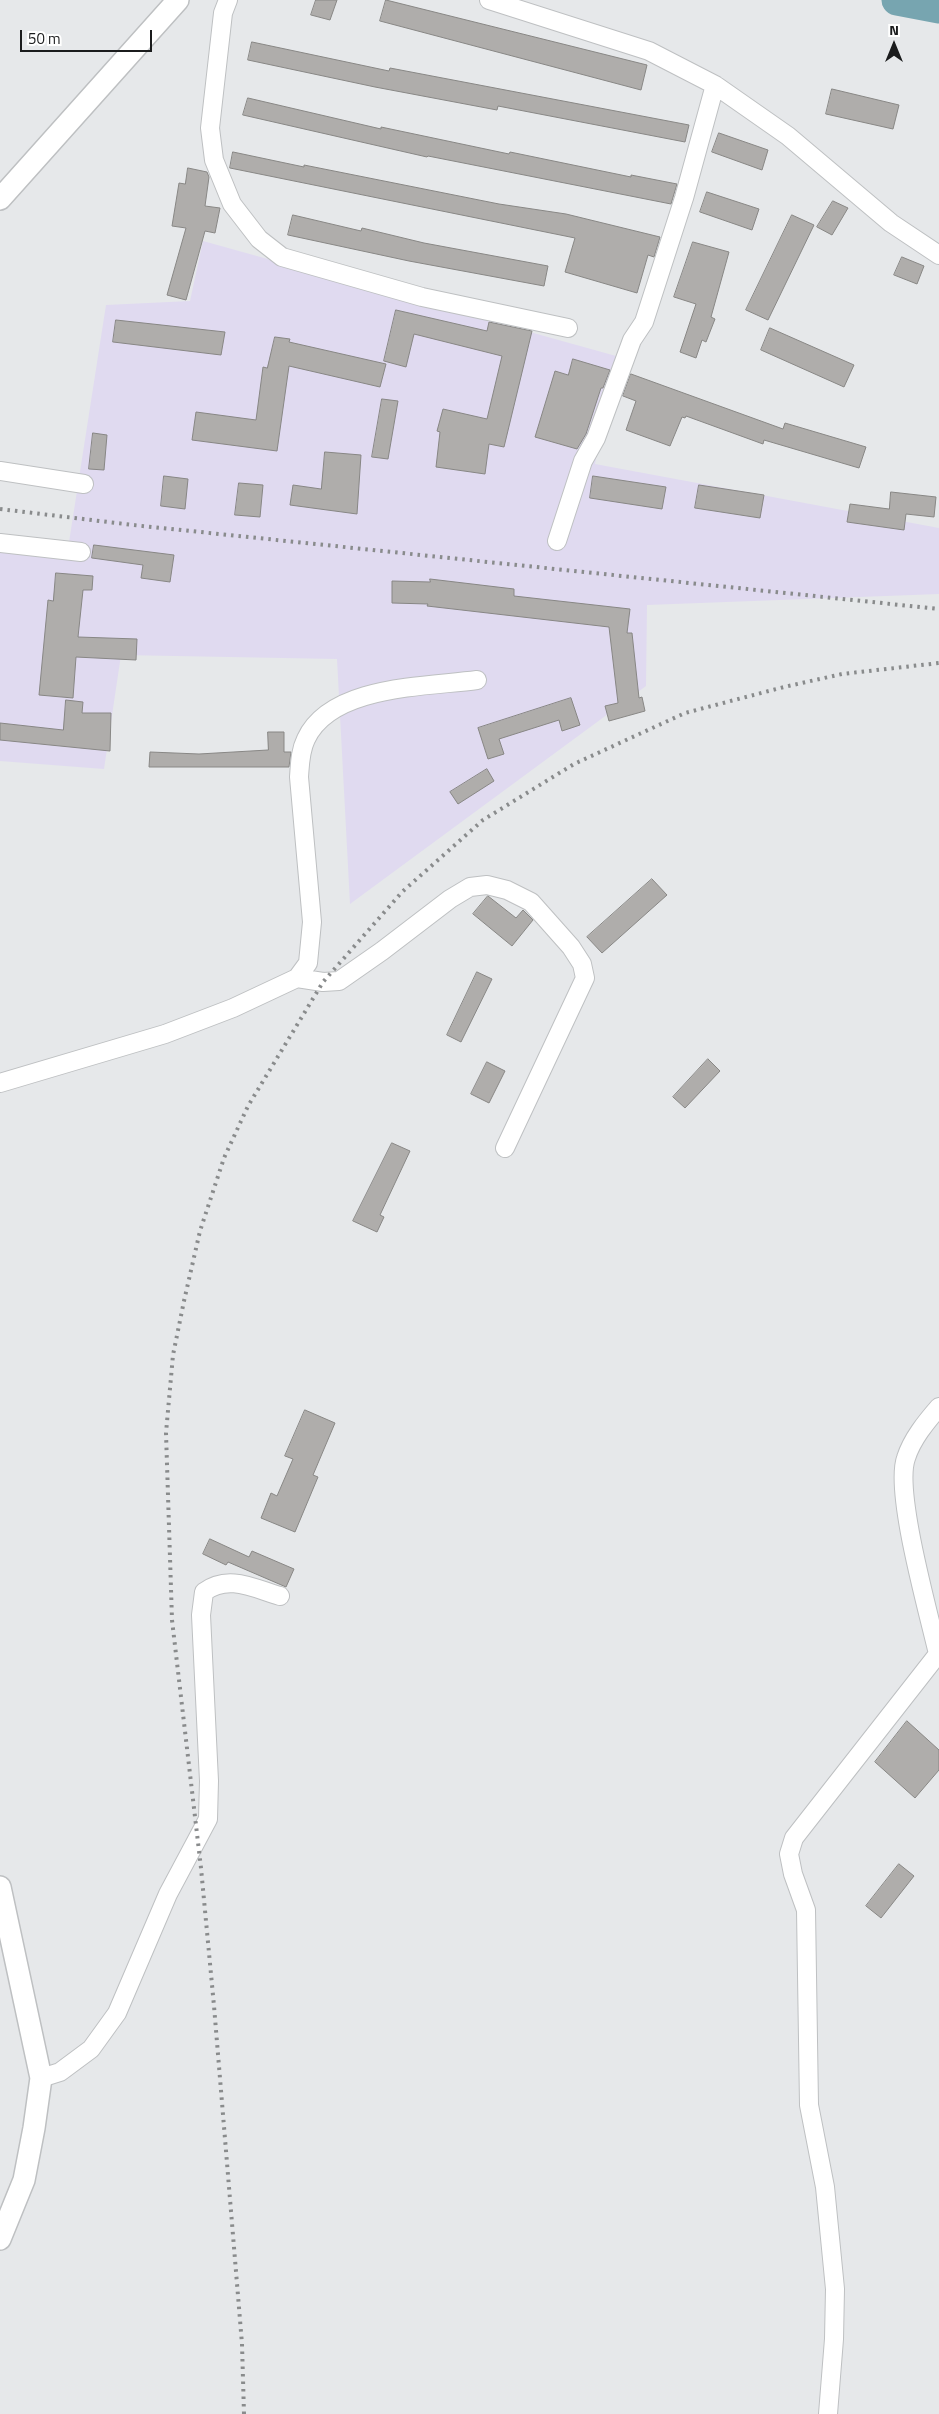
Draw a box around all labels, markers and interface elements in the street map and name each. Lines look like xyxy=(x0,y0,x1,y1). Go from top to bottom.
text: N xyxy=(889,19,899,40)
scale bar xyxy=(22,20,155,52)
north arrow xyxy=(869,20,919,70)
text: 50 m xyxy=(28,27,61,50)

